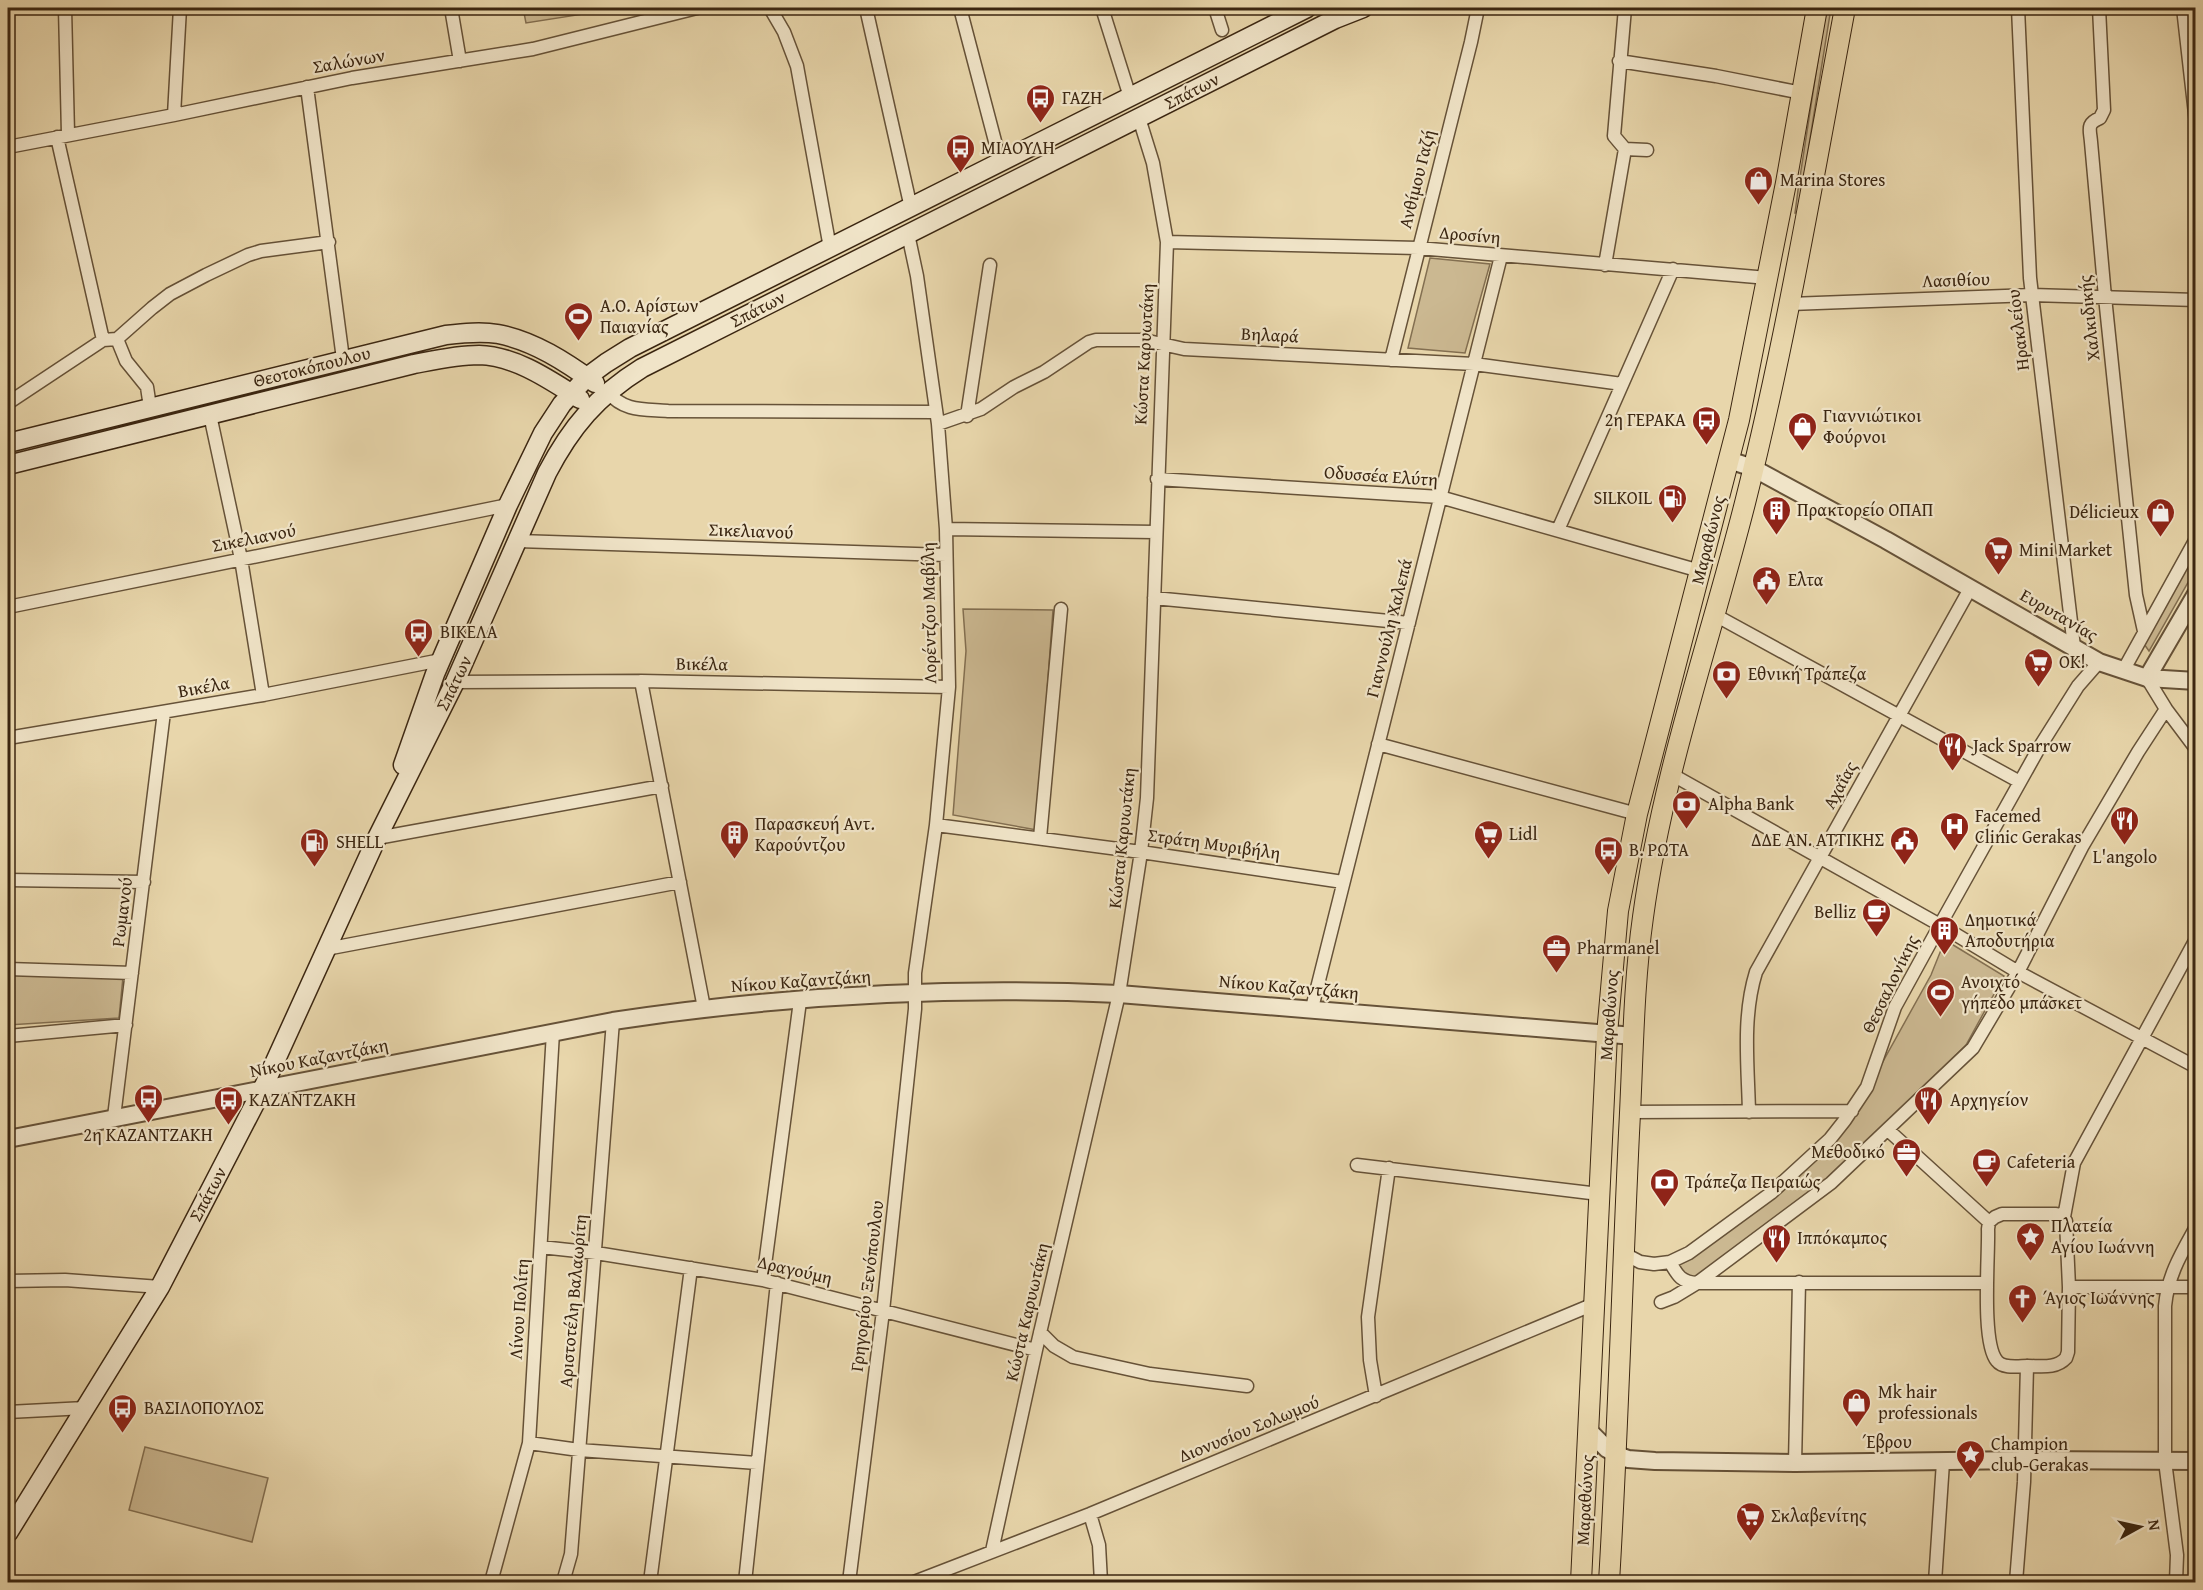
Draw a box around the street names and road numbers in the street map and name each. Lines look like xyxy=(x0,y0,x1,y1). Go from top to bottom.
street label: Σαλώνων xyxy=(311,41,387,80)
street label: Σπάτων xyxy=(1159,65,1224,116)
street label: Ανθίμου Γαζή xyxy=(1391,127,1442,231)
street label: Δροσίνη xyxy=(1438,218,1502,251)
street label: Λασιθίου xyxy=(1922,265,1990,294)
street label: Χαλκιδικής xyxy=(2071,273,2106,362)
street label: Σπάτων xyxy=(725,283,790,334)
street label: Κώστα Καρυωτάκη xyxy=(1126,283,1161,425)
street label: Ηρακλείου xyxy=(1999,288,2036,372)
street label: Βηλαρά xyxy=(1240,320,1300,350)
street label: Θεοτοκόπουλου xyxy=(251,339,373,394)
street label: Οδυσσέα Ελύτη xyxy=(1323,458,1439,493)
street label: Μαραθώνος xyxy=(1683,492,1732,587)
street label: Σικελιανού xyxy=(210,516,298,559)
street label: Σικελιανού xyxy=(708,516,794,545)
street label: Λορέντζου Μαβίλη xyxy=(914,542,943,684)
street label: Γιαννούλη Χαλεπά xyxy=(1358,555,1419,700)
street label: Ευρυτανίας xyxy=(2015,581,2104,648)
street label: Σπάτων xyxy=(429,650,479,715)
street label: Βικέλα xyxy=(676,650,729,677)
street label: Βικέλα xyxy=(176,669,232,704)
street label: Αχαΐας xyxy=(1815,756,1864,814)
street label: Κώστα Καρυωτάκη xyxy=(1101,766,1142,910)
street label: Στράτη Μυριβήλη xyxy=(1146,821,1282,866)
street label: Ρωμανού xyxy=(104,876,139,948)
street label: Θεσσαλονίκης xyxy=(1854,930,1925,1038)
street label: Νίκου Καζαντζάκη xyxy=(730,962,872,999)
street label: Νίκου Καζαντζάκη xyxy=(1218,967,1360,1006)
street label: Μαραθώνος xyxy=(1592,968,1625,1061)
street label: Νίκου Καζαντζάκη xyxy=(247,1031,390,1084)
street label: Σπάτων xyxy=(182,1162,233,1226)
street label: Γρηγορίου Ξενόπουλου xyxy=(843,1199,890,1373)
street label: Αριστοτέλη Βαλαωρίτη xyxy=(551,1213,594,1389)
street label: Κώστα Καρυωτάκη xyxy=(997,1240,1056,1384)
street label: Δραγούμη xyxy=(755,1248,835,1291)
street label: Λίνου Πολίτη xyxy=(502,1258,535,1360)
street label: Διονυσίου Σολωμού xyxy=(1174,1388,1323,1469)
street label: Έβρου xyxy=(1862,1428,1912,1455)
street label: Μαραθώνος xyxy=(1569,1454,1600,1546)

